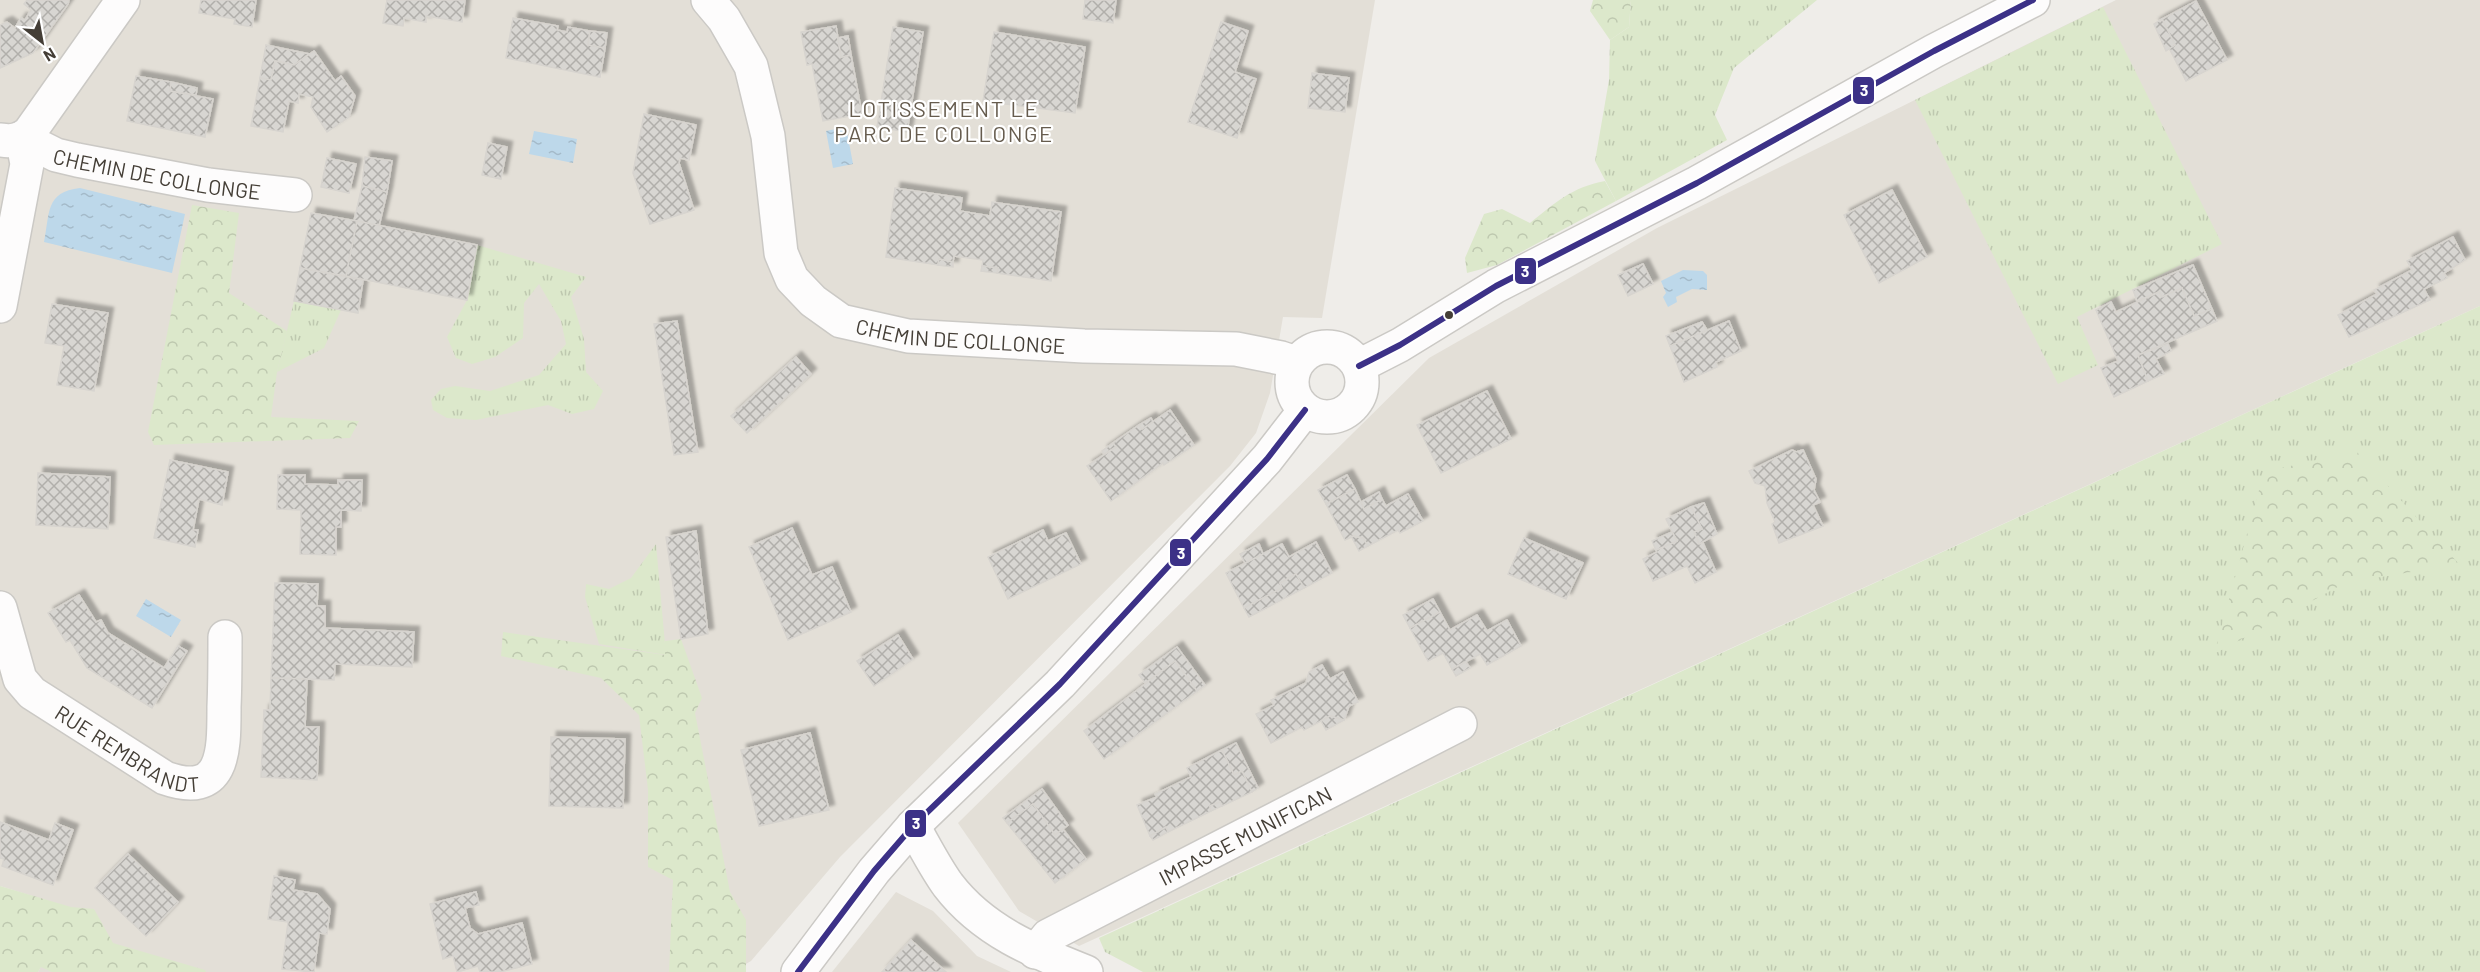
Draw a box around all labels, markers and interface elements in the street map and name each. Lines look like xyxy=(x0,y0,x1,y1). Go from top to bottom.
north arrow xyxy=(12,12,72,72)
text: N xyxy=(41,44,59,66)
line badge: 3 xyxy=(1852,76,1875,105)
text: 3 xyxy=(1860,80,1868,99)
district label: LOTISSEMENT LE PARC DE COLLONGE xyxy=(834,95,1054,146)
street label: CHEMIN DE COLLONGE xyxy=(51,142,262,204)
line badge: 3 xyxy=(1514,257,1537,285)
text: 3 xyxy=(1521,261,1529,280)
unlabelled marker xyxy=(1443,309,1455,321)
street label: CHEMIN DE COLLONGE xyxy=(854,312,1066,357)
line badge: 3 xyxy=(1169,538,1192,567)
text: 3 xyxy=(1177,543,1185,562)
street label: RUE REMBRANDT xyxy=(51,699,201,796)
street label: IMPASSE MUNIFICAN xyxy=(1154,780,1336,890)
line badge: 3 xyxy=(904,809,927,838)
text: 3 xyxy=(912,813,920,832)

